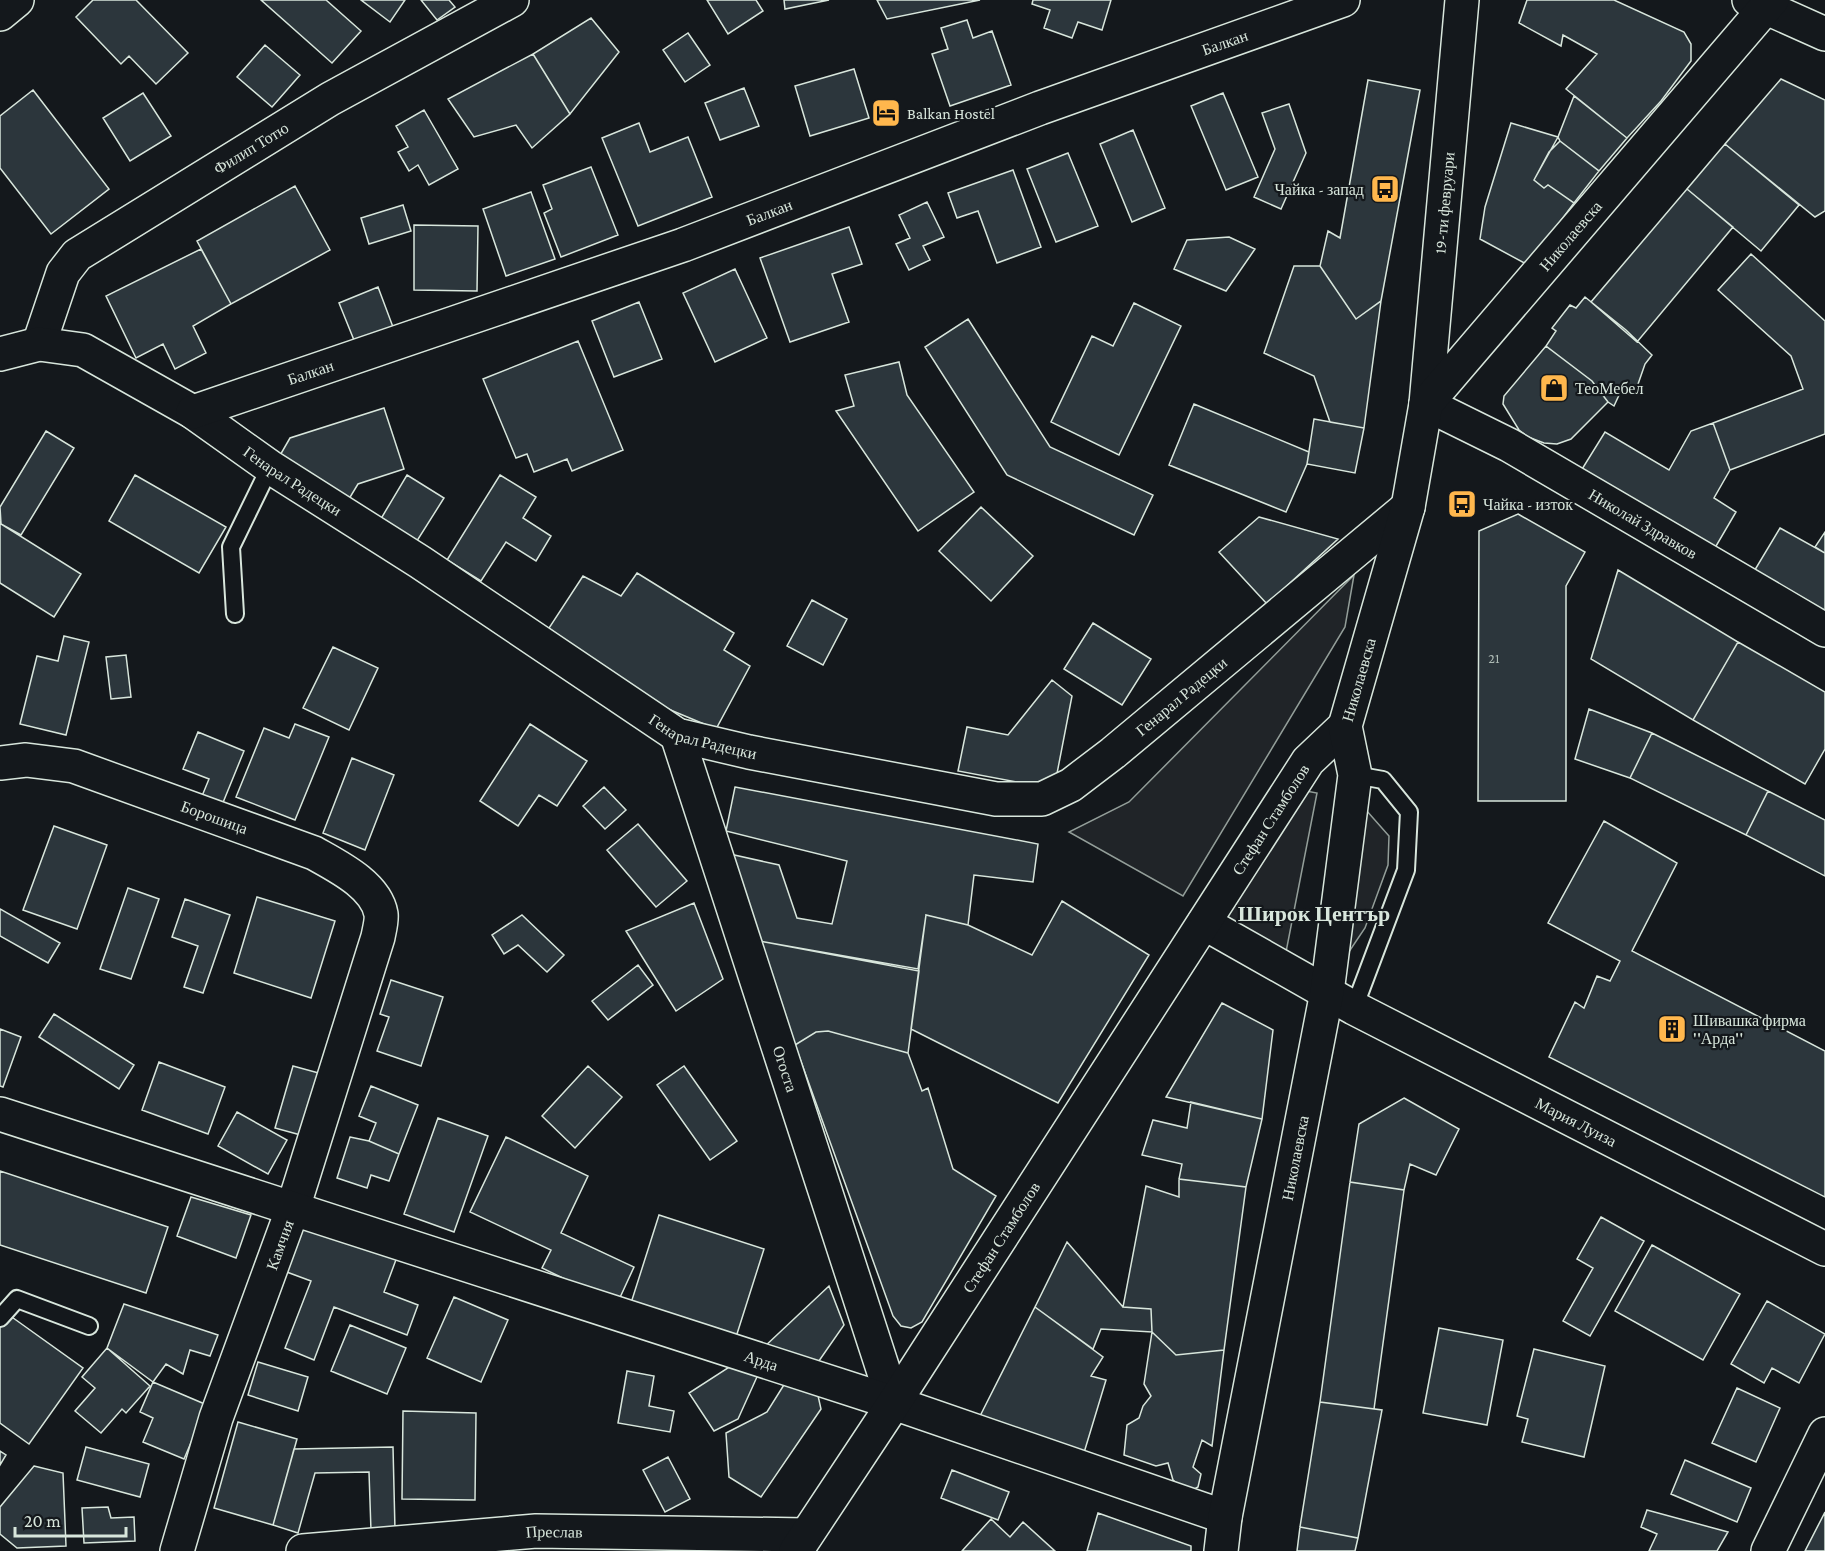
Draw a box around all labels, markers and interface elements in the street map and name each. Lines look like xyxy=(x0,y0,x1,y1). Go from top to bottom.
street label: Балкан xyxy=(1199,26,1250,58)
hotel icon: Balkan Hostel xyxy=(870,97,902,129)
place label: Balkan Hostel xyxy=(907,105,995,122)
street label: Филип Тотю xyxy=(210,118,291,177)
street label: 19-ти февруари xyxy=(1431,151,1457,254)
bus stop icon: Чайка - запад xyxy=(1369,173,1401,205)
place label: Чайка - запад xyxy=(1274,181,1364,199)
street label: Балкан xyxy=(744,195,795,228)
street label: Николаевска xyxy=(1536,197,1605,274)
street label: Балкан xyxy=(285,356,336,388)
shop icon: ТеоМебел xyxy=(1538,372,1570,404)
place label: ТеоМебел xyxy=(1575,380,1643,397)
street label: Генарал Радецки xyxy=(241,443,345,519)
street label: Николай Здравков xyxy=(1586,485,1701,562)
bus stop icon: Чайка - изток xyxy=(1446,488,1478,520)
place label: Чайка - изток xyxy=(1483,496,1573,513)
street label: Николаевска xyxy=(1338,636,1378,724)
house number: 21 xyxy=(1488,650,1500,666)
street label: Генарал Радецки xyxy=(1132,653,1230,739)
street label: Генарал Радецки xyxy=(646,710,759,762)
street label: Стефан Стамболов xyxy=(1229,760,1312,878)
street label: Борошица xyxy=(179,797,250,837)
district label: Широк Център xyxy=(1238,901,1390,926)
place label: Шивашка фирма ''Арда'' xyxy=(1693,1012,1806,1048)
building icon: Шивашка фирма ''Арда'' xyxy=(1656,1013,1688,1045)
street label: Огоста xyxy=(770,1044,801,1094)
street label: Мария Луиза xyxy=(1533,1094,1620,1149)
street label: Николаевска xyxy=(1278,1114,1311,1202)
street label: Стефан Стамболов xyxy=(959,1178,1043,1295)
street label: Камчия xyxy=(263,1217,297,1272)
street label: Арда xyxy=(742,1347,780,1373)
scale bar xyxy=(15,1500,126,1538)
text: 20 m xyxy=(24,1511,61,1531)
street label: Преслав xyxy=(525,1522,583,1541)

